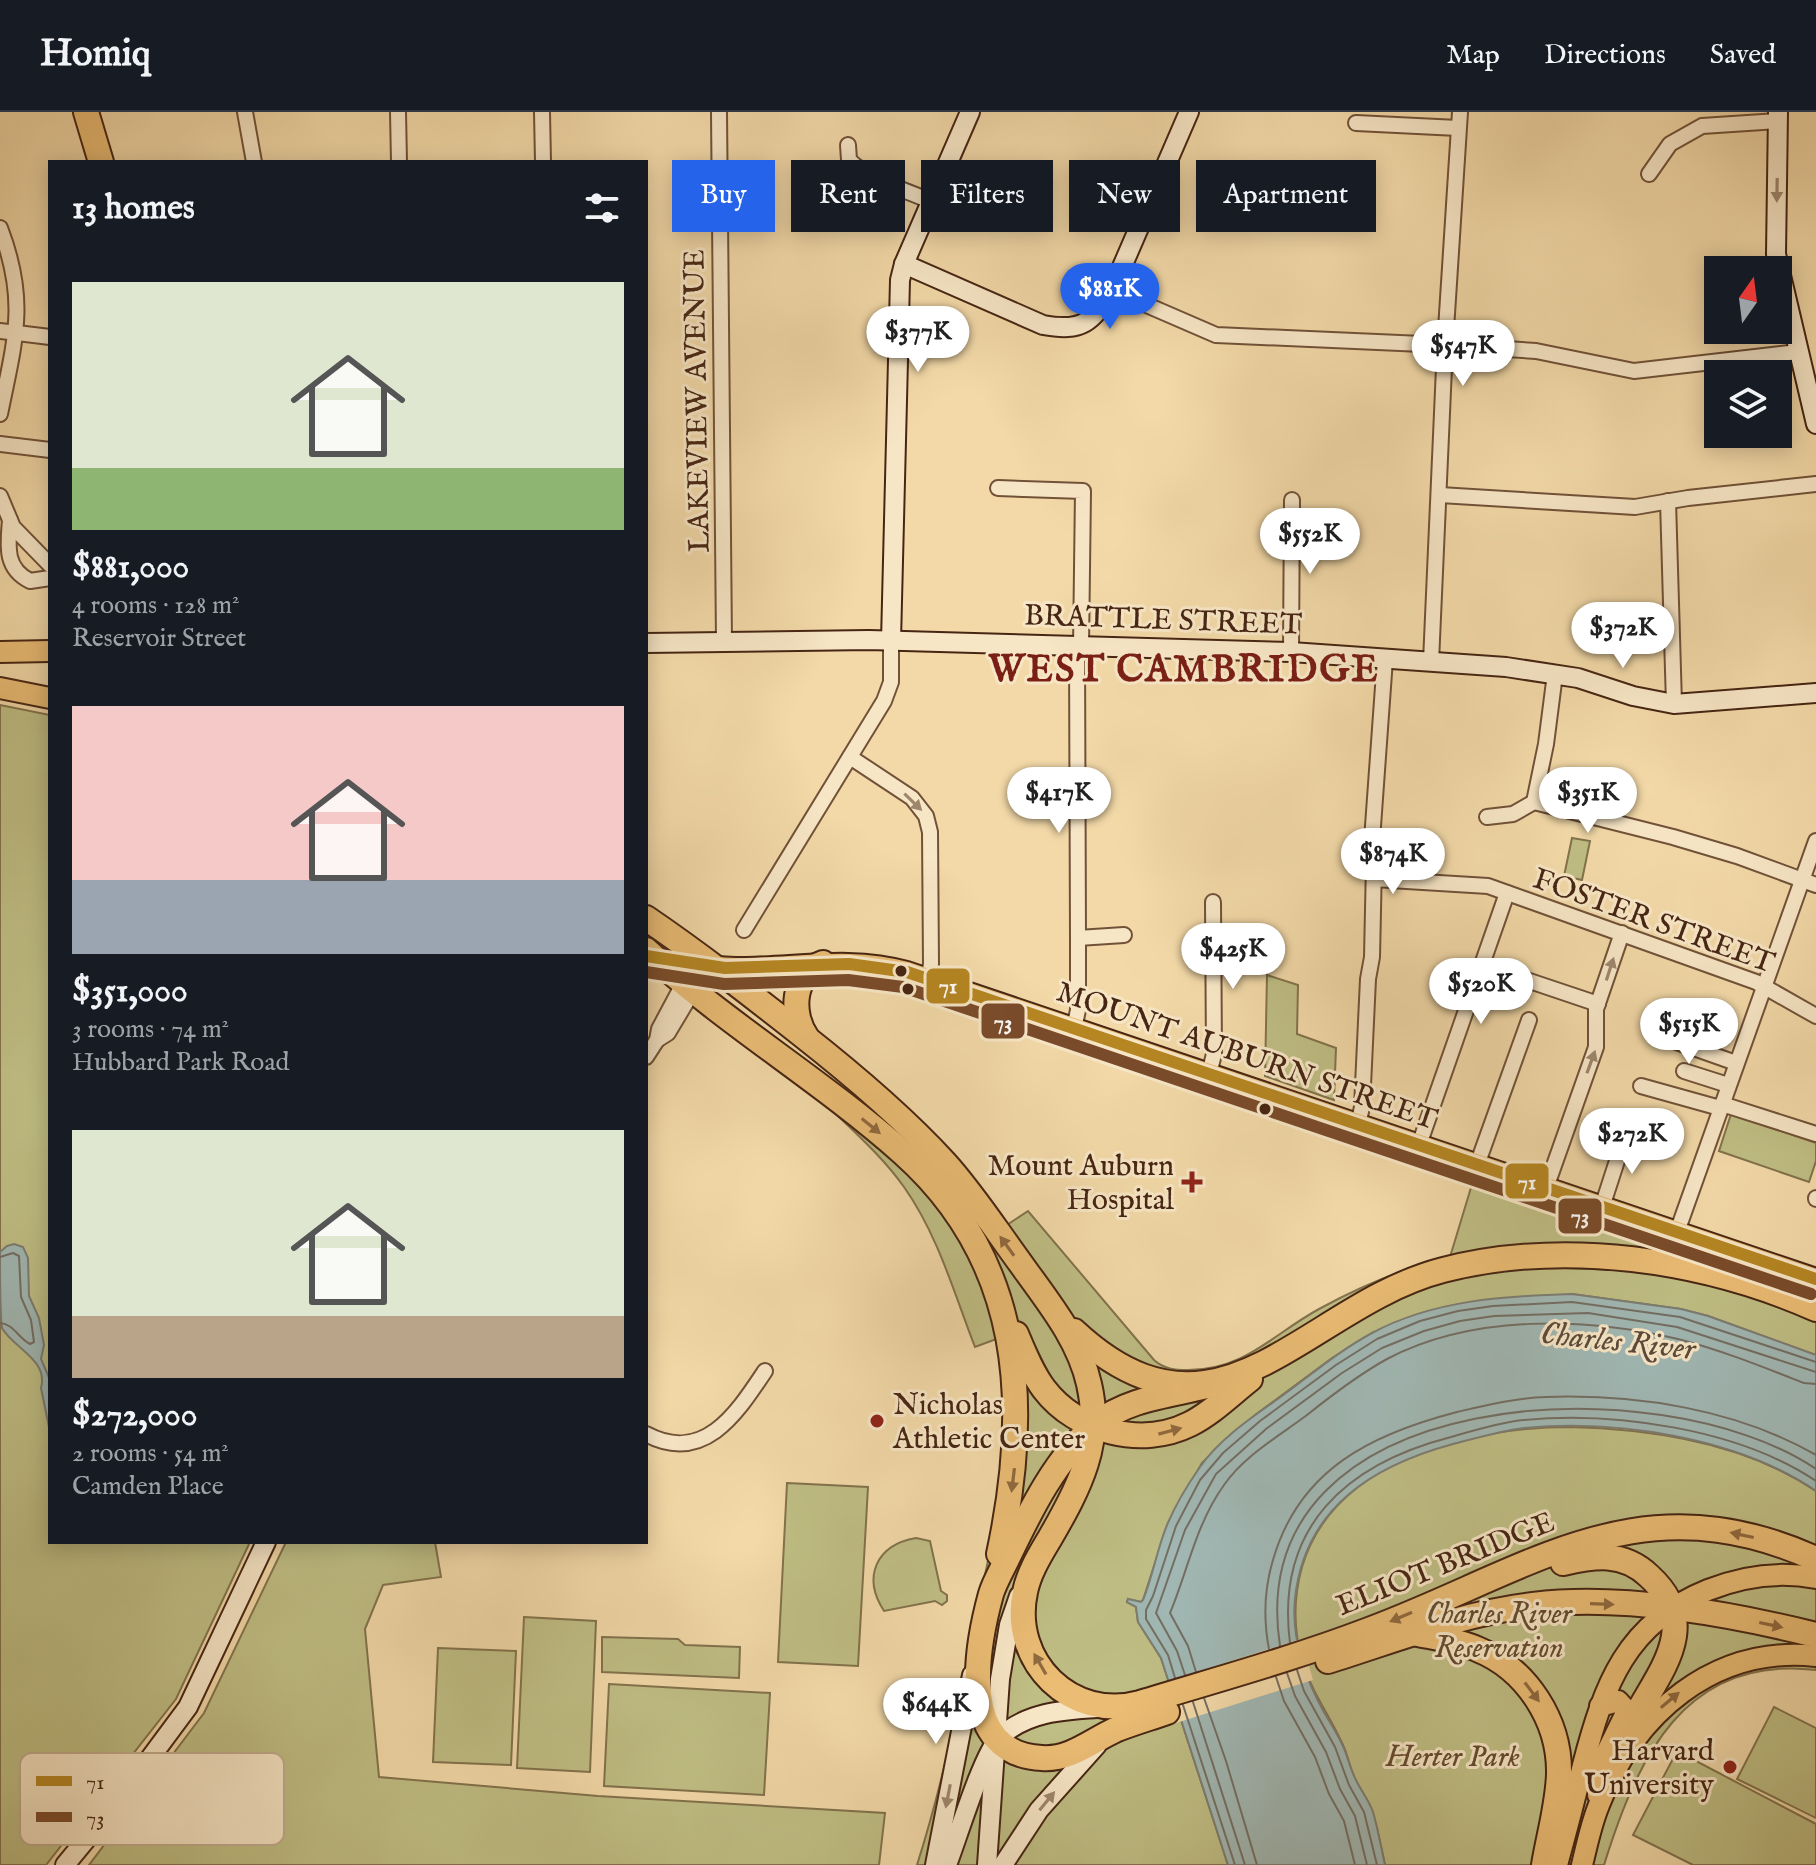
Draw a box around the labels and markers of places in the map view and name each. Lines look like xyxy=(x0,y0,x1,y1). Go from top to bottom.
pin: $881K xyxy=(1054,263,1166,331)
pin: $377K xyxy=(862,306,974,374)
pin: $547K xyxy=(1407,320,1519,388)
pin: $552K xyxy=(1254,508,1366,576)
pin: $372K xyxy=(1567,602,1679,670)
pin: $417K xyxy=(1003,767,1115,835)
pin: $351K xyxy=(1532,767,1644,835)
pin: $874K xyxy=(1337,828,1449,896)
pin: $425K xyxy=(1177,923,1289,991)
pin: $520K xyxy=(1425,958,1537,1026)
unlabelled marker xyxy=(893,963,909,979)
unlabelled marker xyxy=(900,981,916,997)
pin: $515K xyxy=(1633,998,1745,1066)
unlabelled marker xyxy=(1257,1101,1273,1117)
pin: $272K xyxy=(1576,1108,1688,1176)
place label: Mount Auburn Hospital xyxy=(987,1148,1175,1220)
marker: Mount Auburn Hospital xyxy=(1181,1171,1203,1193)
place label: Nicholas Athletic Center xyxy=(892,1387,1085,1459)
marker: Nicholas Athletic Center xyxy=(868,1412,886,1430)
pin: $644K xyxy=(880,1678,992,1746)
place label: Harvard University xyxy=(1584,1733,1715,1805)
marker: Harvard University xyxy=(1721,1758,1739,1776)

